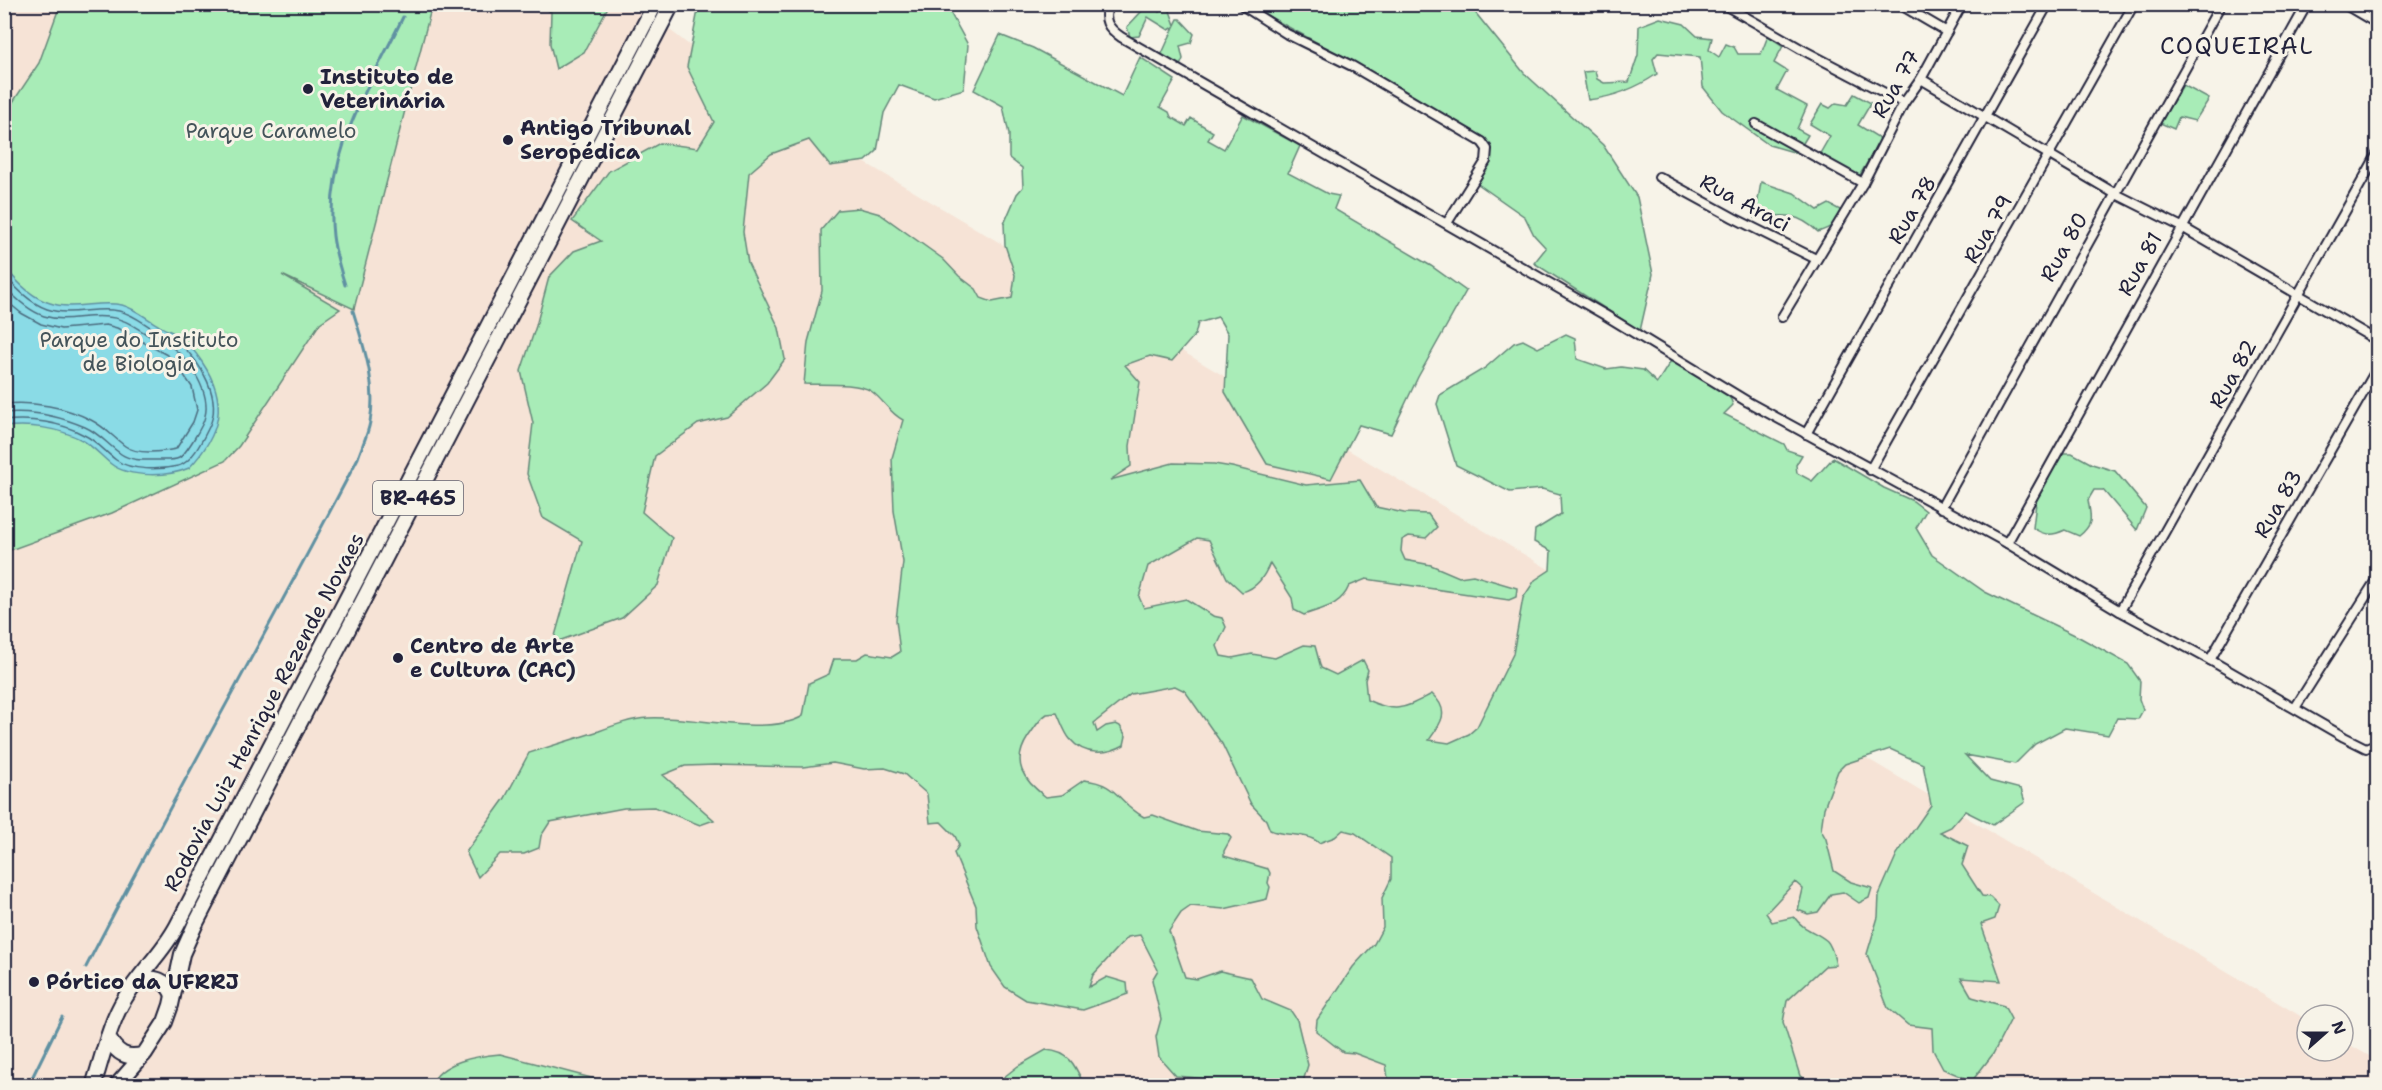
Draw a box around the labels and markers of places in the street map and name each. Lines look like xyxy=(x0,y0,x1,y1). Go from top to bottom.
place label: Instituto de Veterinária xyxy=(320,63,454,115)
marker: Instituto de Veterinária xyxy=(301,82,315,96)
place label: Antigo Tribunal Seropédica xyxy=(520,114,691,166)
marker: Antigo Tribunal Seropédica xyxy=(501,133,515,147)
place label: Centro de Arte e Cultura (CAC) xyxy=(410,632,576,684)
marker: Centro de Arte e Cultura (CAC) xyxy=(391,651,405,665)
place label: Pórtico da UFRRJ xyxy=(46,968,239,996)
marker: Pórtico da UFRRJ xyxy=(27,975,41,989)

